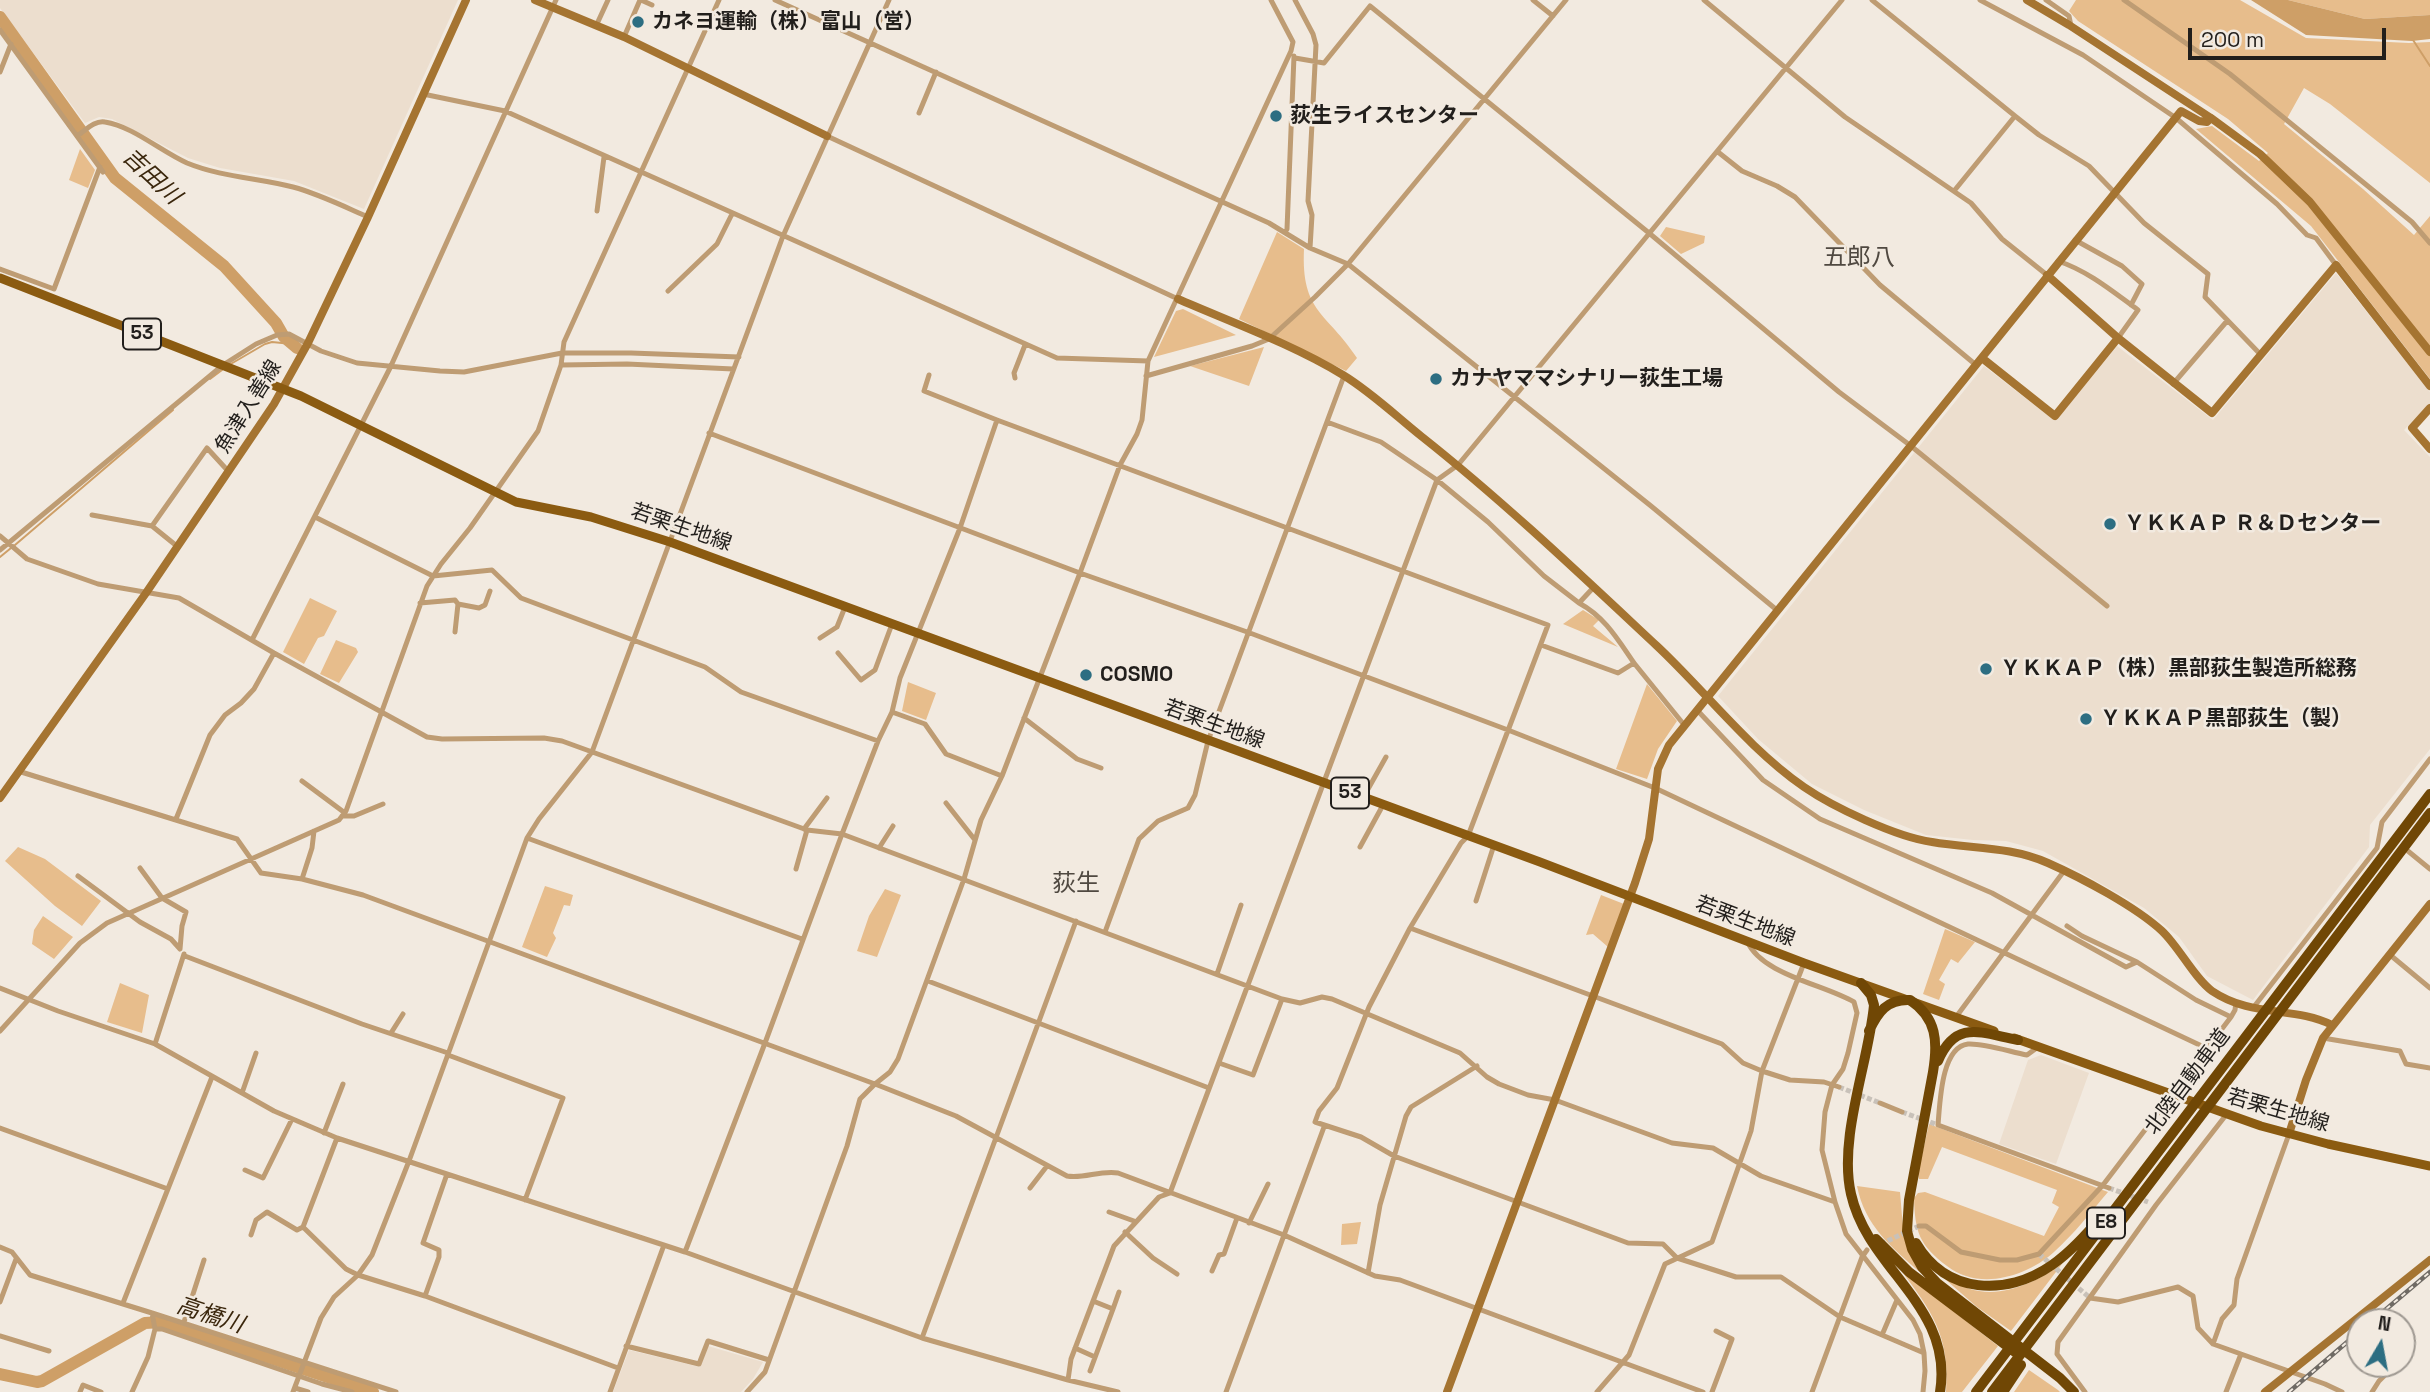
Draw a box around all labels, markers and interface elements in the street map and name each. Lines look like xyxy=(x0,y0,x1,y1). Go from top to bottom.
place label: カネヨ運輸（株）富山（営） xyxy=(652,9,925,35)
marker: カネヨ運輸（株）富山（営） xyxy=(630,14,646,30)
scale bar xyxy=(2192,14,2390,58)
text: 200 m xyxy=(2201,26,2264,53)
place label: 荻生ライスセンター xyxy=(1290,103,1479,129)
marker: 荻生ライスセンター xyxy=(1268,108,1284,124)
water label: 吉田川 xyxy=(116,143,186,211)
district label: 五郎八 xyxy=(1823,244,1895,272)
road number: 53 xyxy=(123,318,161,350)
street label: 魚津入善線 xyxy=(210,356,288,458)
place label: カナヤママシナリー荻生工場 xyxy=(1450,366,1723,392)
marker: カナヤママシナリー荻生工場 xyxy=(1428,371,1444,387)
street label: 若栗生地線 xyxy=(627,499,735,557)
place label: ＹＫＫＡＰ Ｒ＆Ｄセンター xyxy=(2124,511,2381,537)
marker: ＹＫＫＡＰ Ｒ＆Ｄセンター xyxy=(2102,516,2118,532)
place label: ＹＫＫＡＰ（株）黒部荻生製造所総務 xyxy=(2000,656,2357,682)
marker: ＹＫＫＡＰ（株）黒部荻生製造所総務 xyxy=(1978,661,1994,677)
place label: COSMO xyxy=(1100,662,1173,688)
marker: COSMO xyxy=(1078,667,1094,683)
street label: 若栗生地線 xyxy=(1160,695,1268,755)
place label: ＹＫＫＡＰ黒部荻生（製） xyxy=(2100,706,2352,732)
marker: ＹＫＫＡＰ黒部荻生（製） xyxy=(2078,711,2094,727)
road number: 53 xyxy=(1331,778,1369,808)
district label: 荻生 xyxy=(1052,870,1100,898)
street label: 若栗生地線 xyxy=(1691,891,1799,953)
street label: 北陸自動車道 xyxy=(2140,1024,2236,1140)
street label: 若栗生地線 xyxy=(2224,1084,2332,1138)
road number: E8 xyxy=(2087,1208,2125,1238)
water label: 高橋川 xyxy=(173,1292,247,1340)
north arrow xyxy=(2346,1308,2416,1378)
text: N xyxy=(2376,1310,2393,1337)

